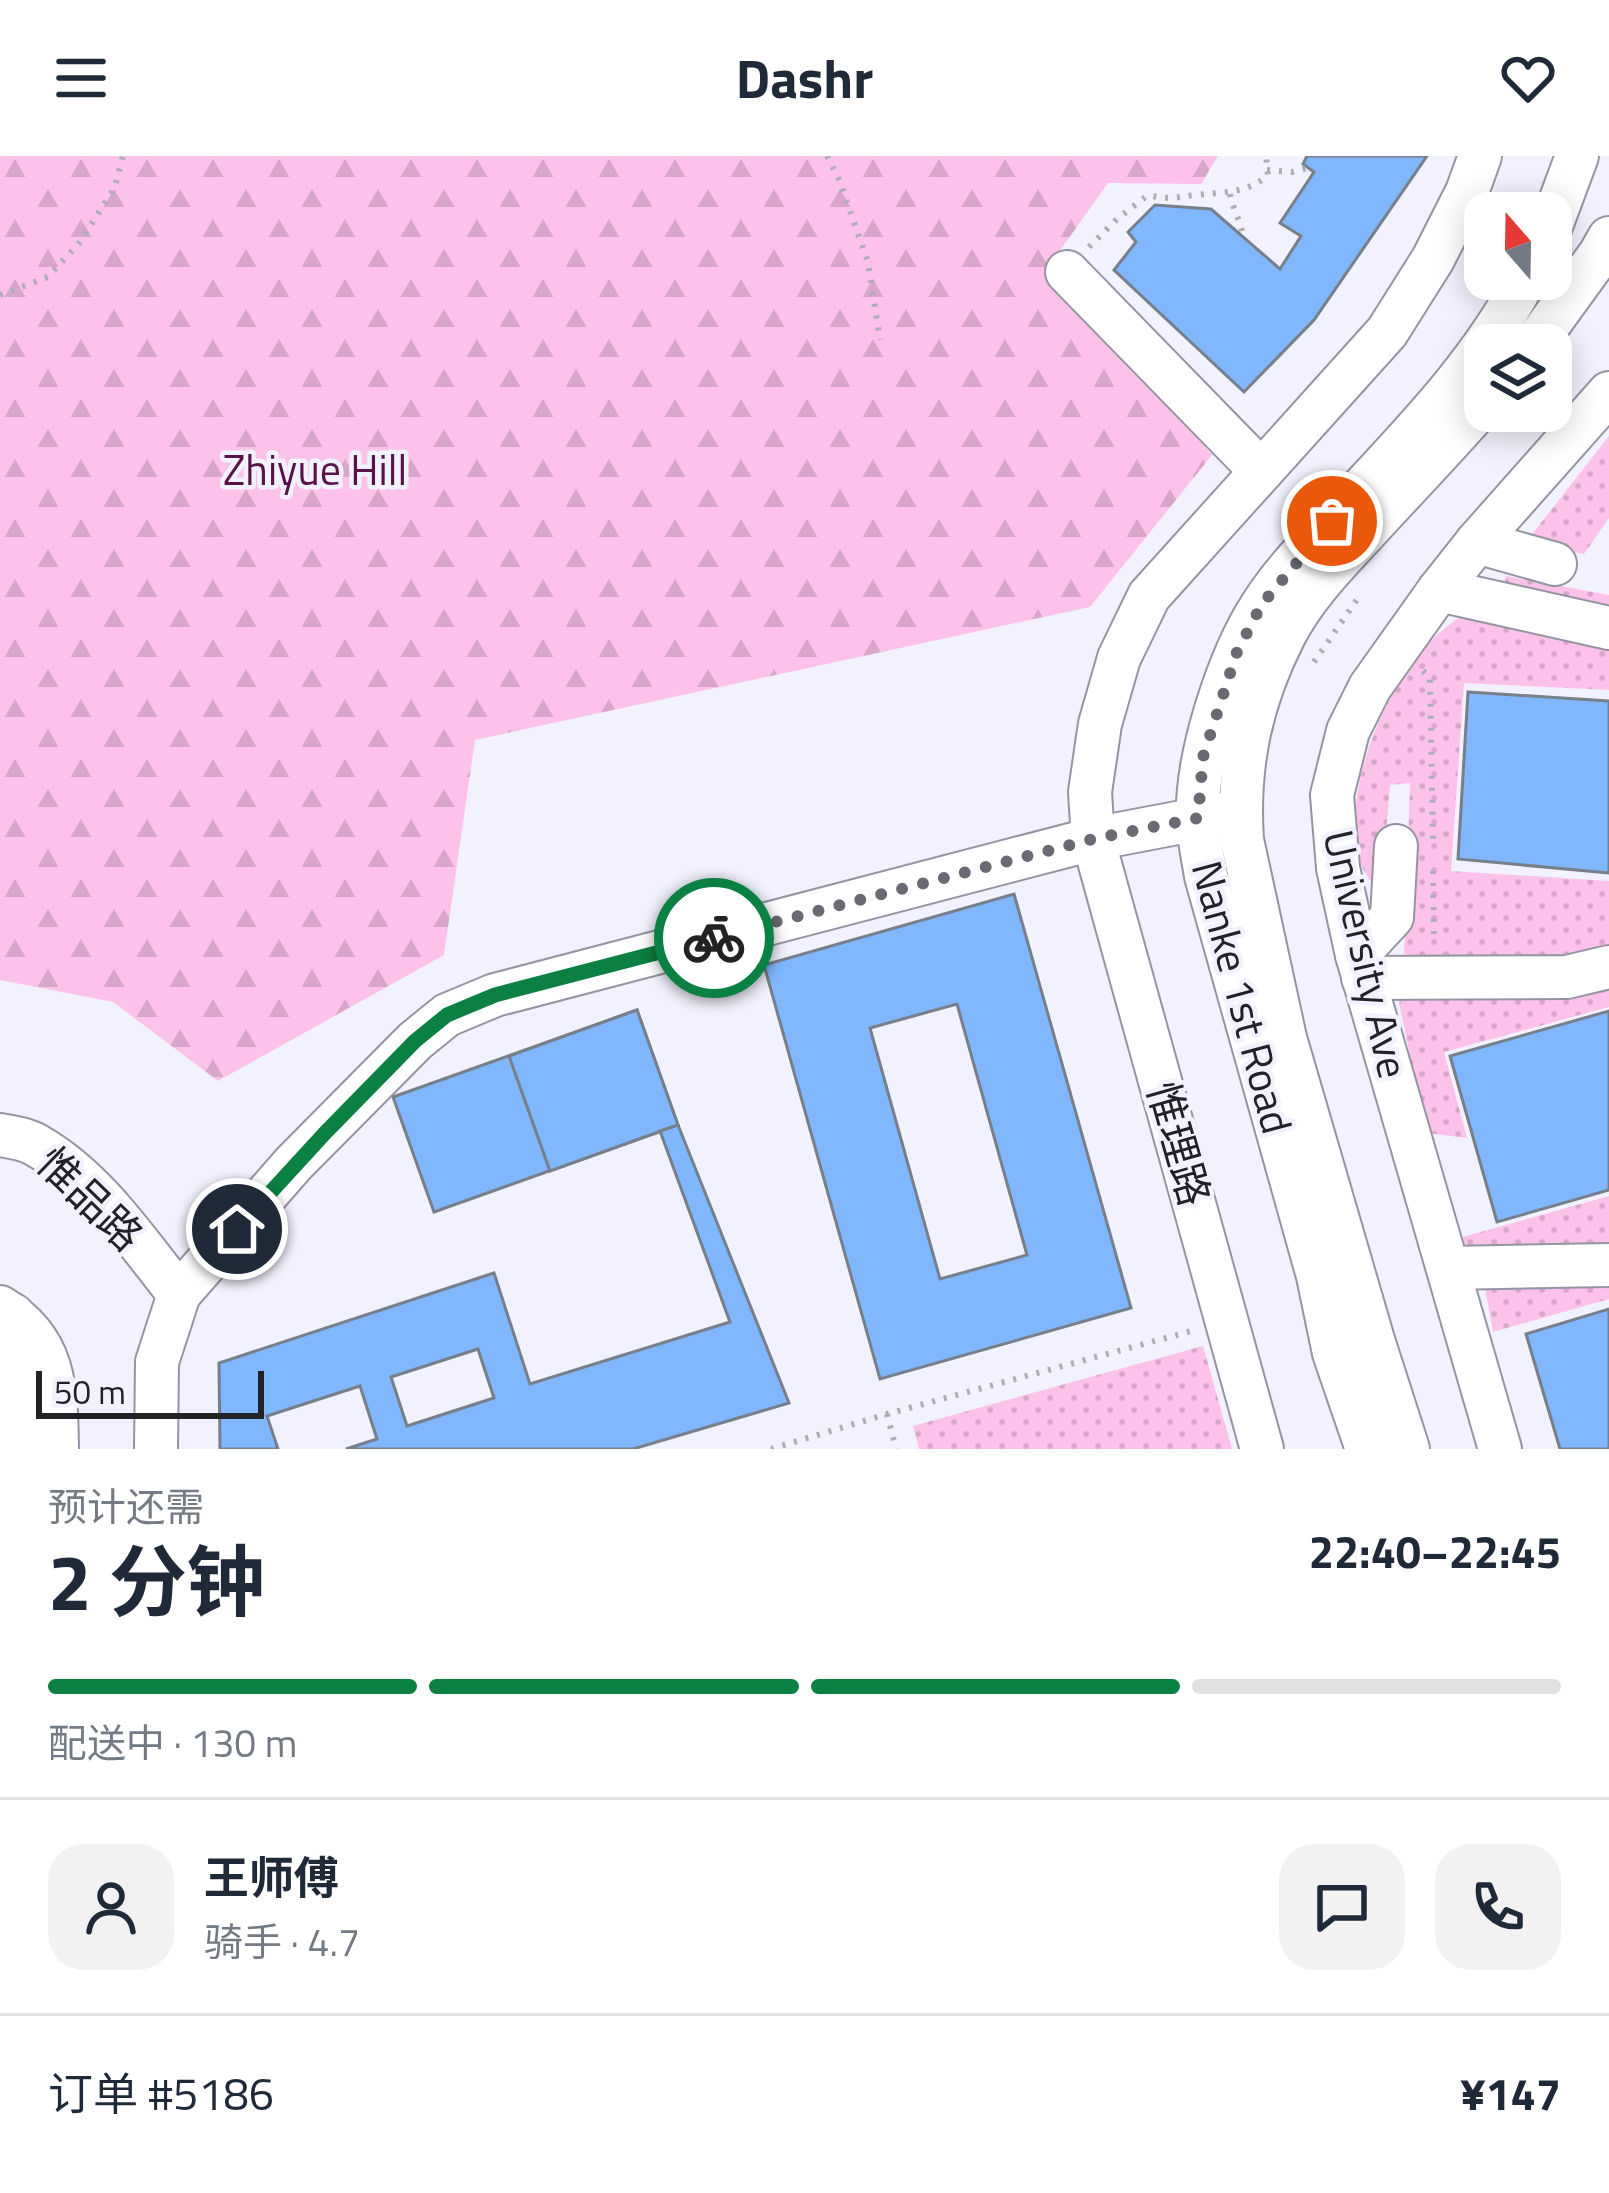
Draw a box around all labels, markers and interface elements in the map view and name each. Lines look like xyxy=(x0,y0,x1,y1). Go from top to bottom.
text: Dashr xyxy=(736,37,873,119)
icon: menu xyxy=(48,45,114,111)
icon: heart xyxy=(1495,45,1561,111)
north arrow xyxy=(1464,192,1572,300)
map controls xyxy=(1464,192,1572,432)
button: layers xyxy=(1464,324,1572,432)
park label: Zhiyue Hill xyxy=(223,437,407,501)
pin xyxy=(1281,470,1383,572)
icon: bag xyxy=(1299,488,1365,554)
street label: University Ave xyxy=(1307,823,1427,1084)
street label: Nanke 1st Road xyxy=(1176,853,1310,1140)
courier xyxy=(654,878,774,998)
icon: bike xyxy=(681,905,747,971)
street label: 惟理路 xyxy=(1132,1074,1228,1213)
street label: 惟品路 xyxy=(23,1131,158,1265)
pin xyxy=(186,1178,288,1280)
icon: home xyxy=(204,1196,270,1262)
scale bar xyxy=(36,1365,264,1418)
text: 50 m xyxy=(54,1367,126,1417)
text: 预计还需 xyxy=(48,1477,204,1536)
text: 22:40–22:45 xyxy=(1309,1517,1561,1585)
text: 2 分钟 xyxy=(48,1522,265,1640)
text: 配送中 · 130 m xyxy=(48,1713,297,1772)
text: 王师傅 xyxy=(204,1843,339,1911)
button: person xyxy=(48,1844,174,1970)
button: chat xyxy=(1279,1844,1405,1970)
button: phone xyxy=(1435,1844,1561,1970)
text: 骑手 · 4.7 xyxy=(204,1912,360,1971)
text: 订单 #5186 xyxy=(48,2059,274,2127)
text: ¥147 xyxy=(1460,2059,1561,2127)

